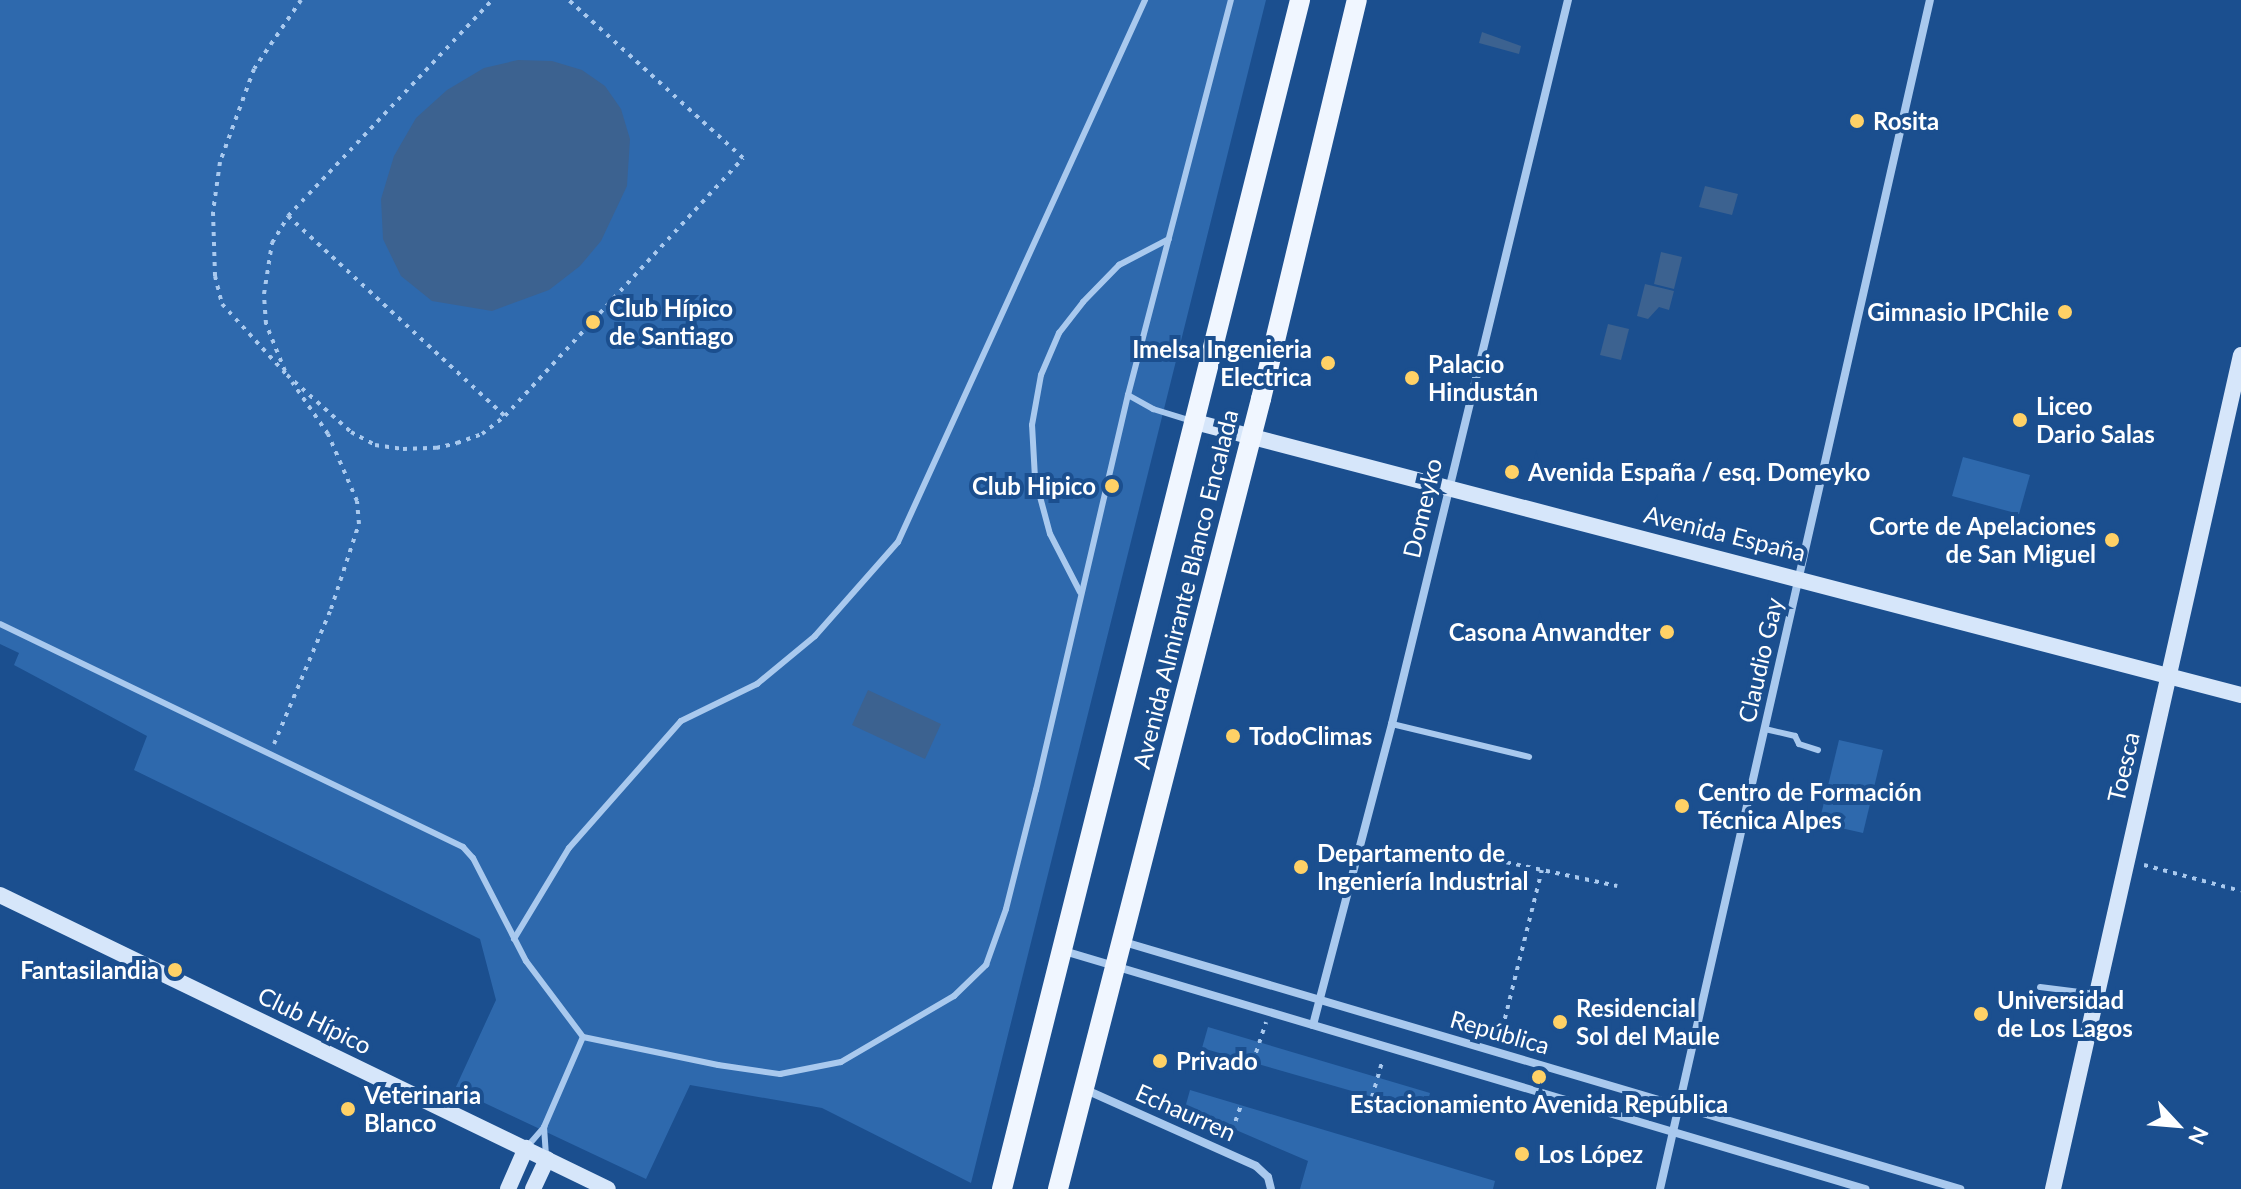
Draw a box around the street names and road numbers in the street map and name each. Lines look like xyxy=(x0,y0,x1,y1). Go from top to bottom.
street label: Avenida Almirante Blanco Encalada xyxy=(1126,406,1244,772)
street label: Domeyko xyxy=(1397,455,1447,561)
street label: Avenida España xyxy=(1641,499,1809,567)
street label: Claudio Gay xyxy=(1732,595,1788,725)
street label: Toesca xyxy=(2101,729,2145,805)
street label: Club Hípico xyxy=(254,980,376,1060)
street label: República xyxy=(1447,1004,1553,1060)
street label: Echaurren xyxy=(1132,1077,1240,1147)

